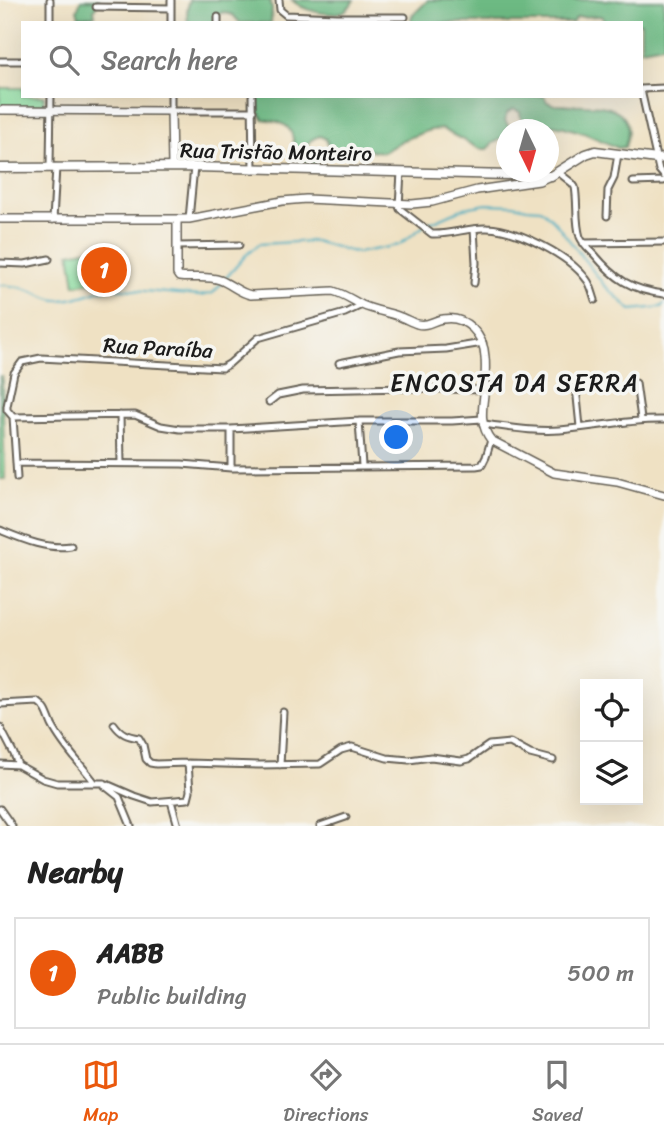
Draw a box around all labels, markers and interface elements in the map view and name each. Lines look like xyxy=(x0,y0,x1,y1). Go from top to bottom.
search box xyxy=(21,21,643,98)
text: Search here xyxy=(101,37,238,83)
icon: search xyxy=(45,41,83,79)
north arrow xyxy=(496,119,559,182)
street label: Rua Tristão Monteiro xyxy=(180,131,373,173)
pin: 1 xyxy=(81,244,127,296)
street label: Rua Paraíba xyxy=(102,326,214,370)
district label: ENCOSTA DA SERRA xyxy=(390,362,640,404)
your location xyxy=(379,420,413,454)
map controls xyxy=(580,679,643,805)
button: locate xyxy=(580,679,643,742)
button: layers xyxy=(580,742,643,805)
text: Nearby xyxy=(28,845,123,899)
text: AABB xyxy=(97,930,164,976)
text: 1 xyxy=(48,953,58,994)
text: 500 m xyxy=(567,953,634,994)
text: Public building xyxy=(97,976,247,1017)
tab: Map xyxy=(82,1056,120,1131)
tab: Directions xyxy=(283,1056,369,1131)
tab: Saved xyxy=(532,1056,582,1131)

